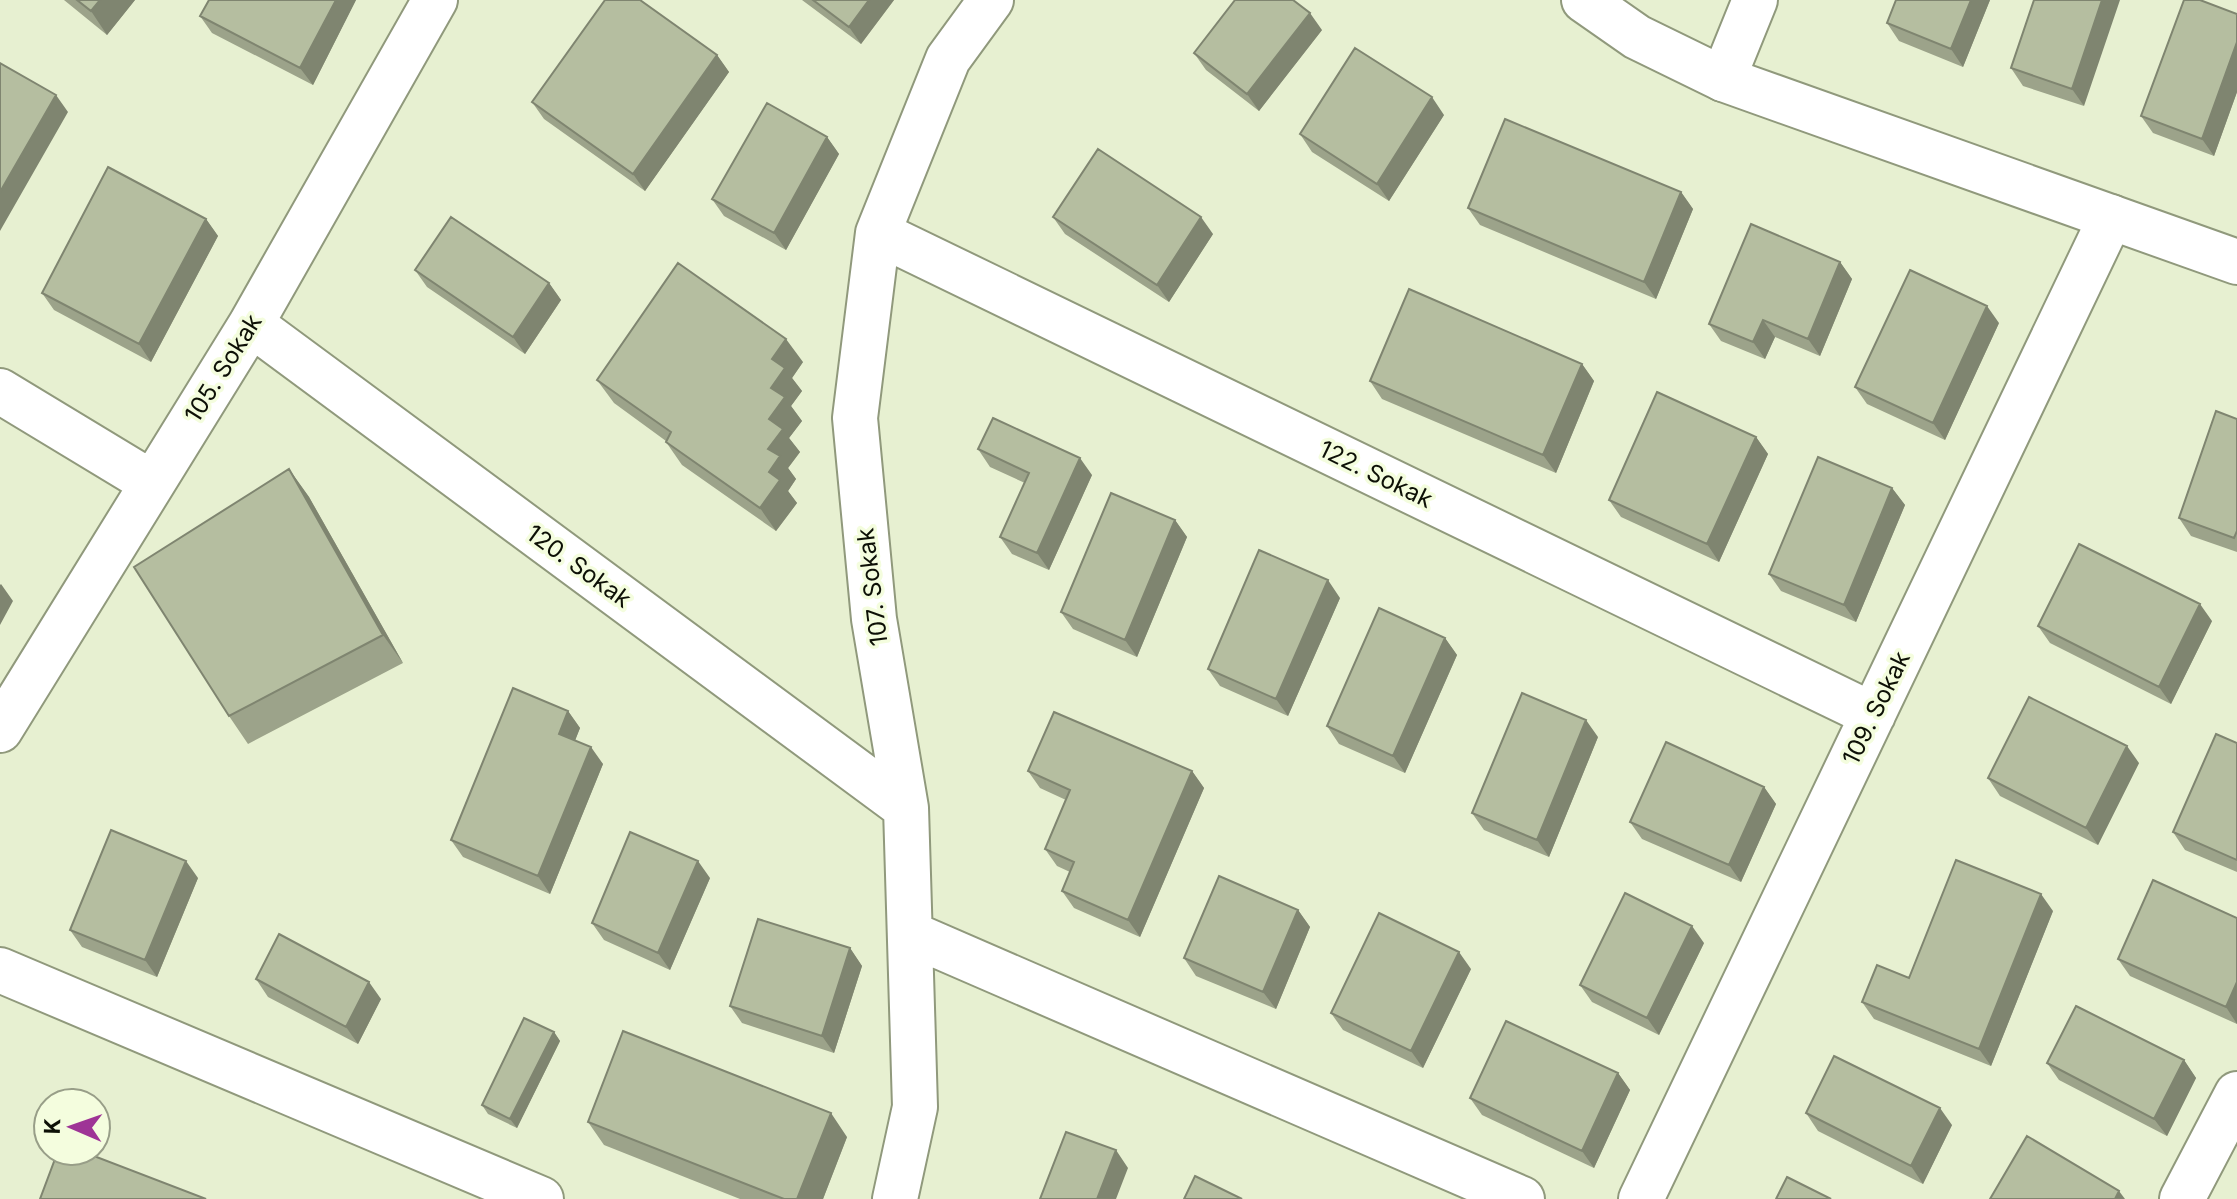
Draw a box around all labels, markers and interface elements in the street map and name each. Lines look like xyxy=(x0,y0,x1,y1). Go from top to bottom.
street label: 105. Sokak xyxy=(178,309,268,427)
street label: 122. Sokak xyxy=(1315,434,1437,514)
street label: 120. Sokak xyxy=(521,518,637,614)
street label: 107. Sokak xyxy=(850,527,894,647)
street label: 109. Sokak xyxy=(1836,647,1916,769)
north arrow xyxy=(32,1087,112,1167)
text: K xyxy=(39,1118,65,1135)

